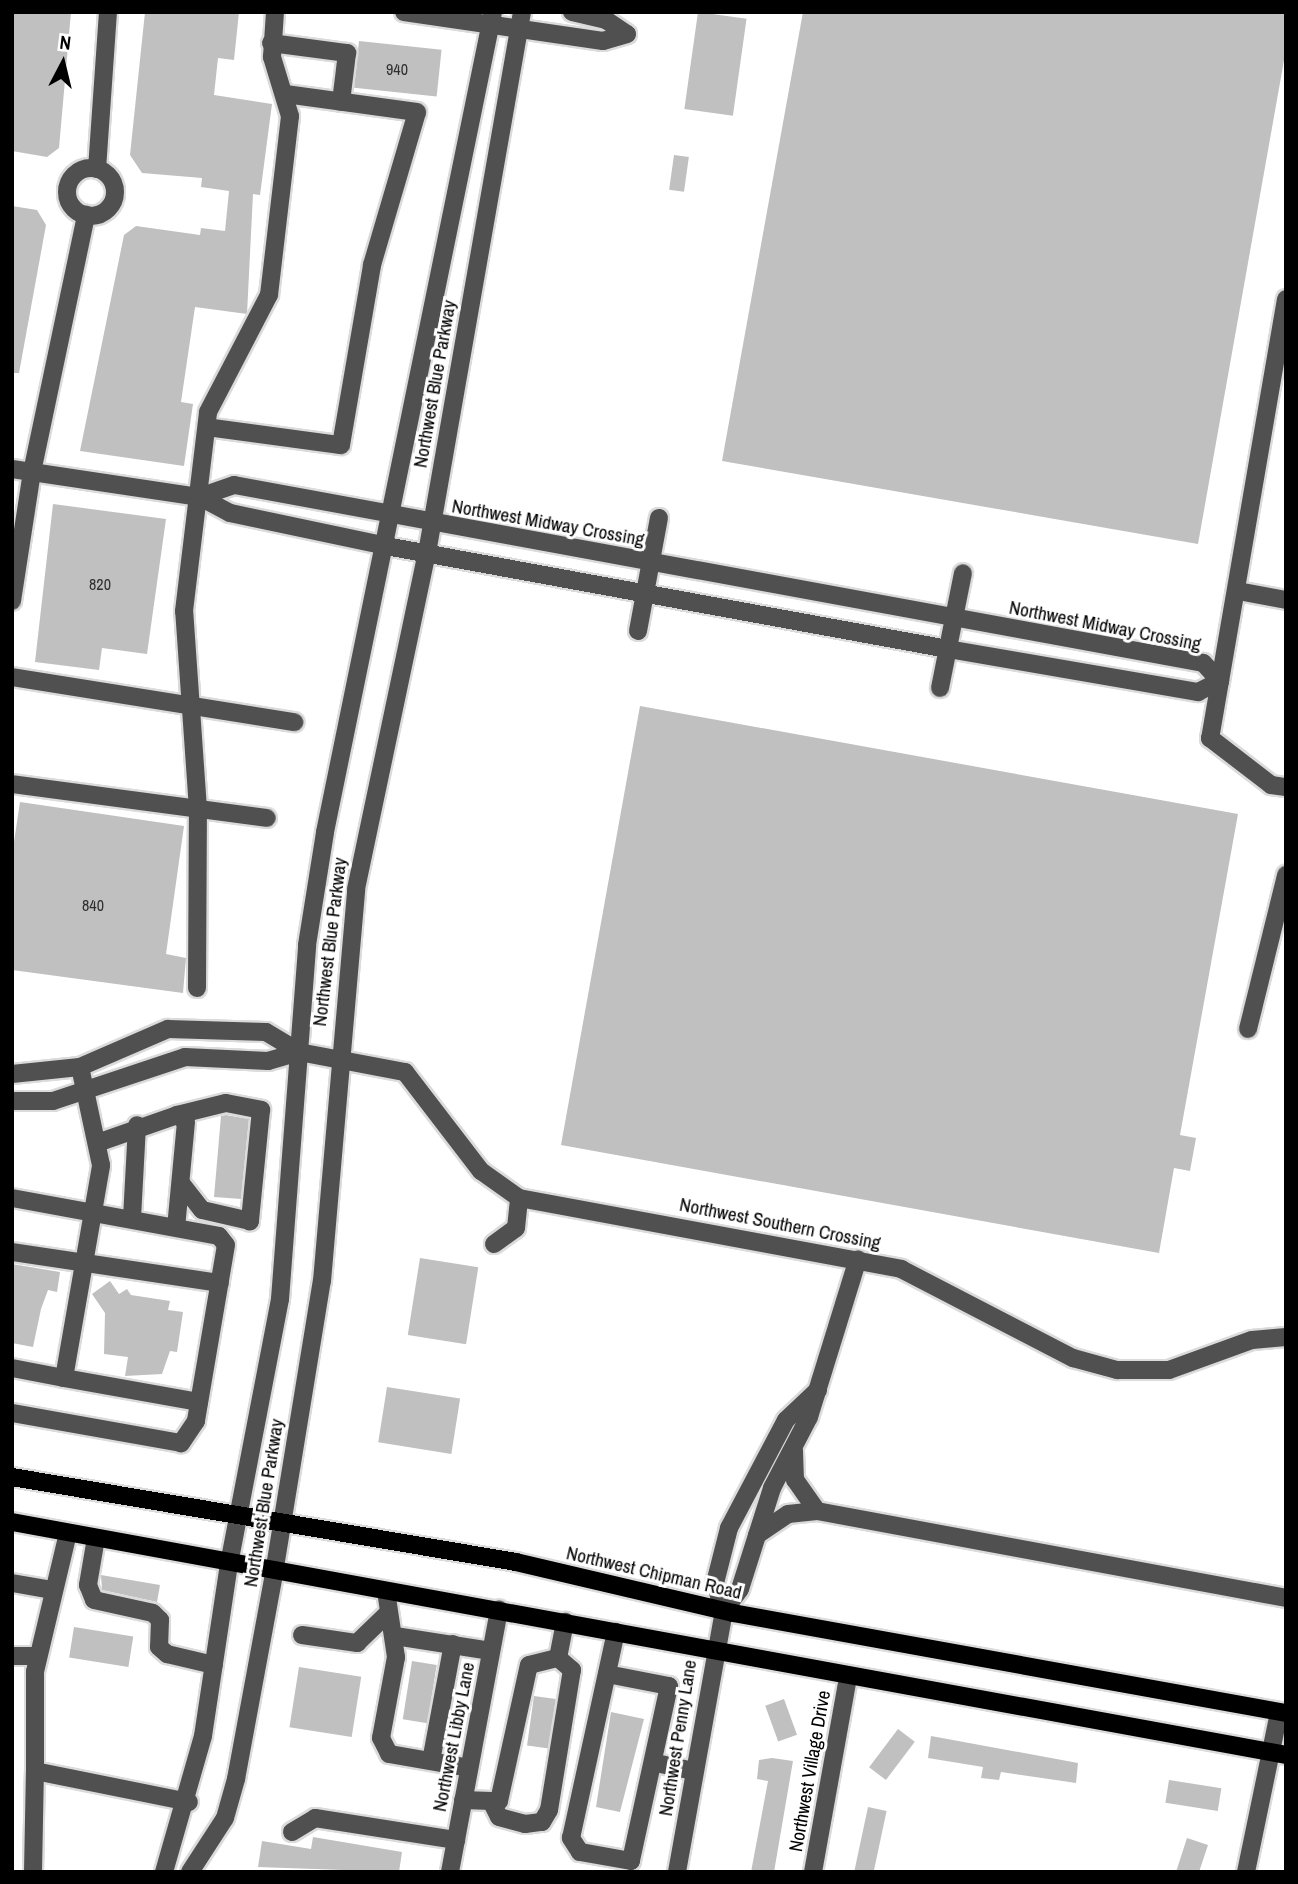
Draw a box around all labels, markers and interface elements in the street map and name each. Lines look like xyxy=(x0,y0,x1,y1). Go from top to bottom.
north arrow xyxy=(28,28,98,98)
text: N xyxy=(58,29,73,56)
house number: 940 xyxy=(386,59,408,79)
street label: Northwest Blue Parkway xyxy=(409,298,461,470)
street label: Northwest Midway Crossing xyxy=(450,495,646,551)
house number: 820 xyxy=(89,574,111,594)
street label: Northwest Midway Crossing xyxy=(1007,596,1203,656)
street label: Northwest Blue Parkway xyxy=(308,856,352,1028)
house number: 840 xyxy=(82,895,104,915)
street label: Northwest Southern Crossing xyxy=(678,1193,882,1255)
street label: Northwest Blue Parkway xyxy=(239,1417,289,1589)
street label: Northwest Chipman Road xyxy=(564,1542,744,1604)
street label: Northwest Penny Lane xyxy=(654,1658,702,1818)
street label: Northwest Libby Lane xyxy=(428,1660,480,1814)
street label: Northwest Village Drive xyxy=(785,1689,835,1853)

